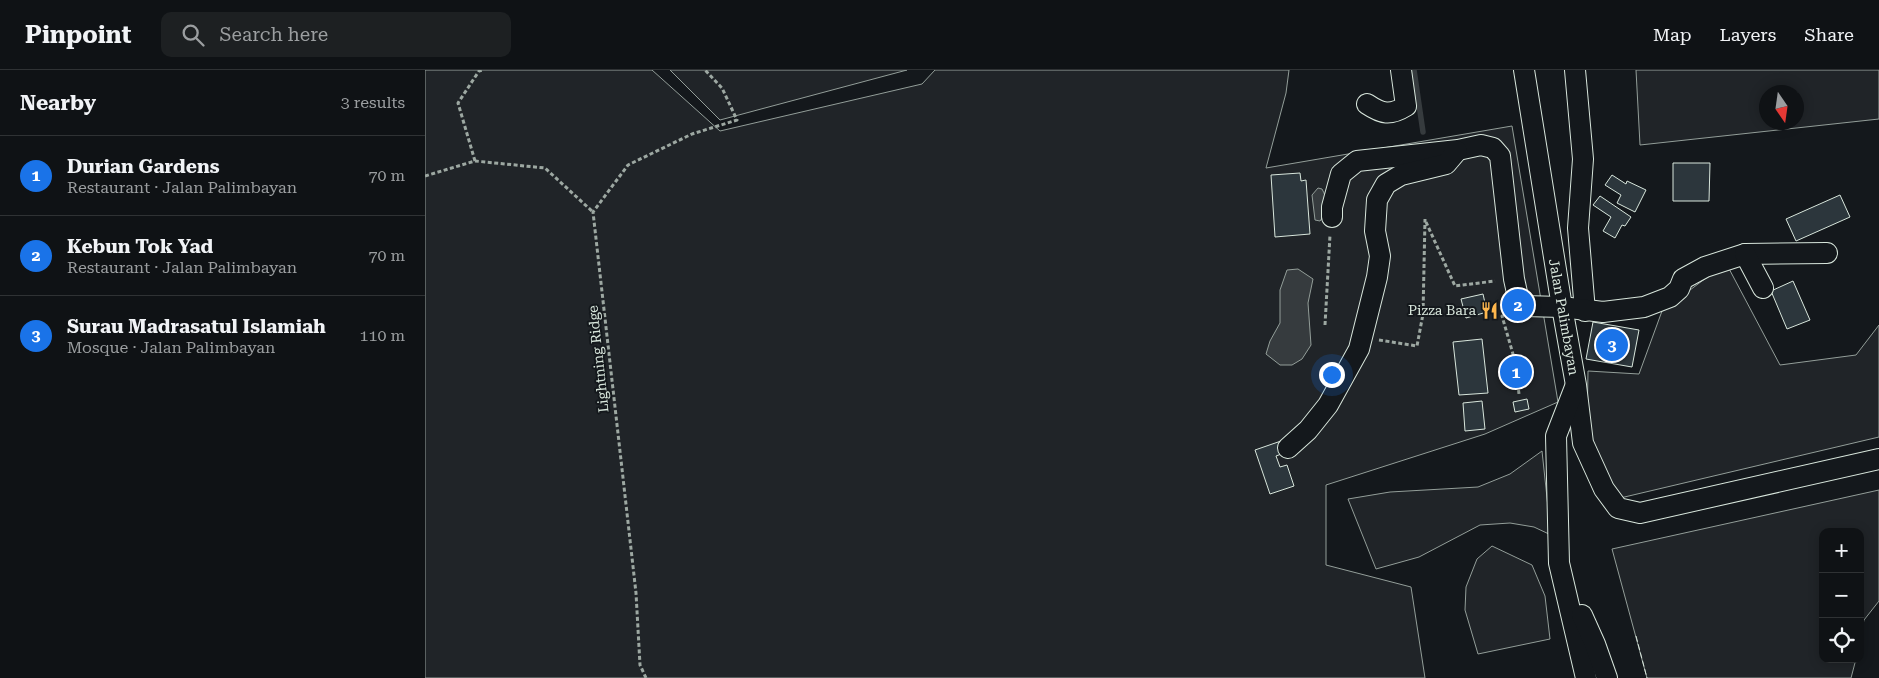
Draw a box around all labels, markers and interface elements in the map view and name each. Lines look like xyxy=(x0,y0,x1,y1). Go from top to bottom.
search box xyxy=(161,12,511,57)
text: Pinpoint xyxy=(25,21,131,49)
icon: search xyxy=(179,21,207,49)
text: Search here xyxy=(219,23,328,46)
text: Map xyxy=(1653,24,1692,45)
text: Layers xyxy=(1720,24,1776,45)
text: Share xyxy=(1804,24,1854,45)
north arrow xyxy=(1759,85,1804,130)
text: Nearby xyxy=(20,91,96,115)
text: 3 results xyxy=(341,93,405,112)
text: Durian Gardens xyxy=(67,155,219,178)
text: 1 xyxy=(32,166,40,185)
text: 70 m xyxy=(368,166,405,185)
text: Restaurant · Jalan Palimbayan xyxy=(67,178,297,197)
text: Kebun Tok Yad xyxy=(67,235,213,258)
text: 2 xyxy=(32,246,40,265)
text: 70 m xyxy=(368,246,405,265)
text: Restaurant · Jalan Palimbayan xyxy=(67,258,297,277)
street label: Jalan Palimbayan xyxy=(1546,258,1582,376)
pin: 2 xyxy=(1502,286,1534,324)
restaurant icon: Pizza Bara xyxy=(1480,300,1500,320)
place label: Pizza Bara xyxy=(1408,302,1476,318)
street label: Lightning Ridge xyxy=(584,304,612,413)
text: Surau Madrasatul Islamiah xyxy=(67,315,326,338)
text: 3 xyxy=(32,326,40,345)
text: 110 m xyxy=(359,326,405,345)
pin: 3 xyxy=(1596,326,1628,364)
text: Mosque · Jalan Palimbayan xyxy=(67,338,275,357)
pin: 1 xyxy=(1500,353,1532,391)
your location xyxy=(1319,362,1345,388)
map controls xyxy=(1819,528,1864,663)
button: + xyxy=(1819,528,1864,573)
button: − xyxy=(1819,573,1864,618)
button: locate xyxy=(1819,618,1864,663)

